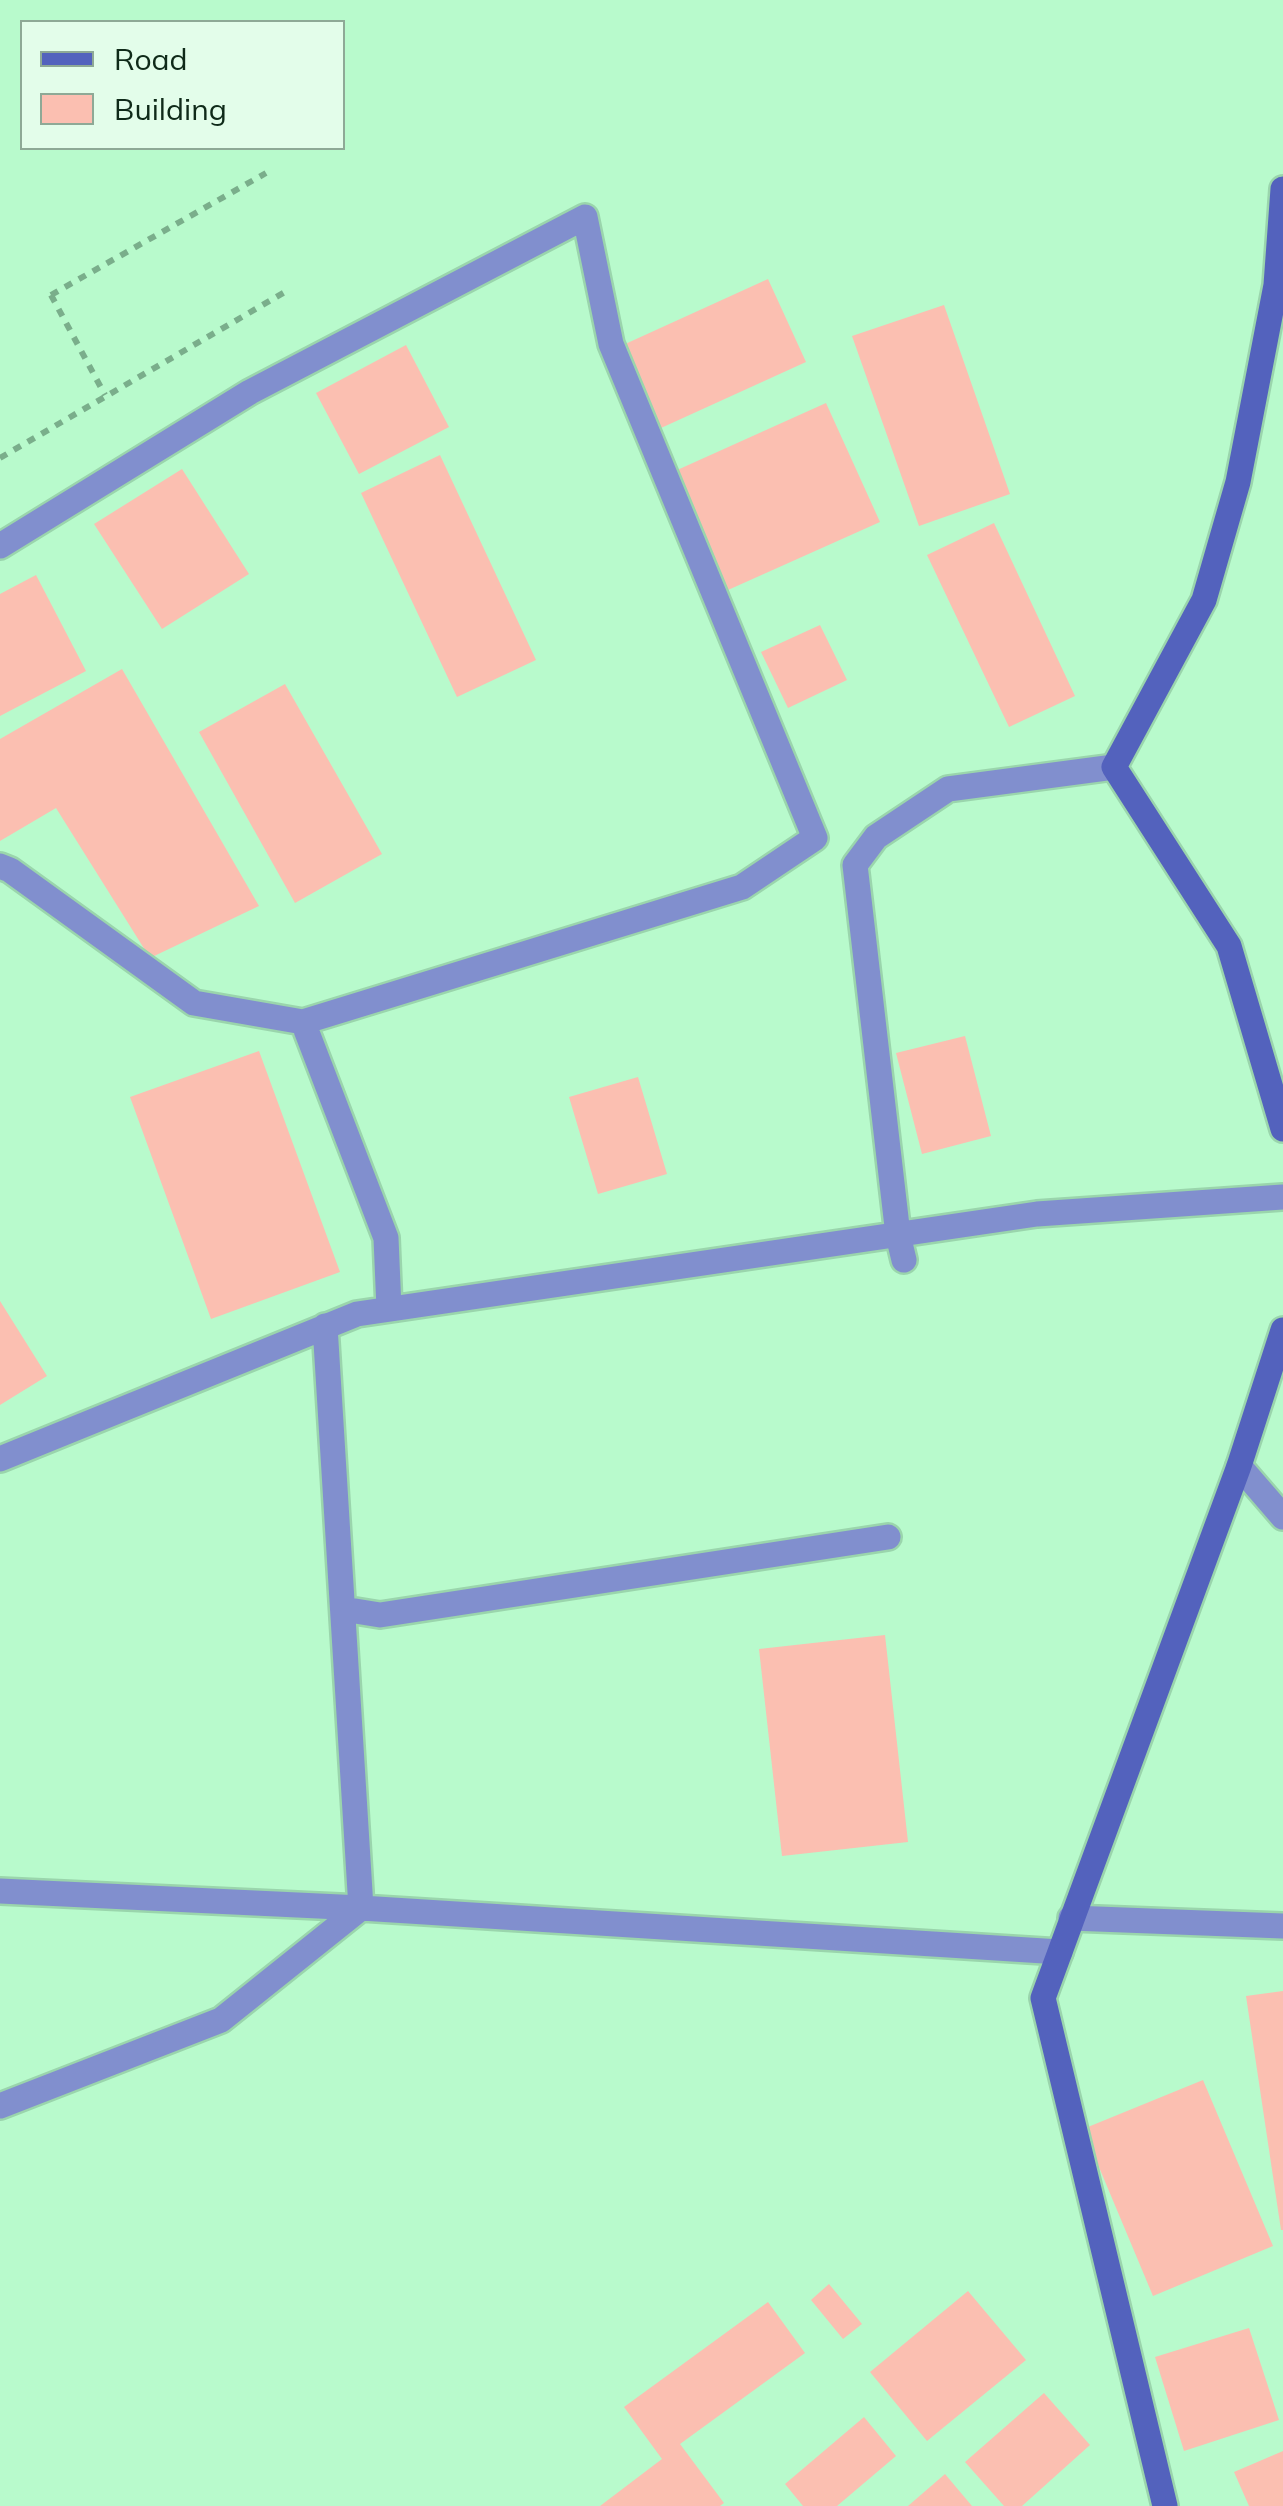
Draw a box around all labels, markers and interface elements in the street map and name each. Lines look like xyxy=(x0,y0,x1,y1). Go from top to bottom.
legend xyxy=(20,20,345,150)
text: Road xyxy=(114,40,188,78)
text: Building xyxy=(114,90,227,128)

